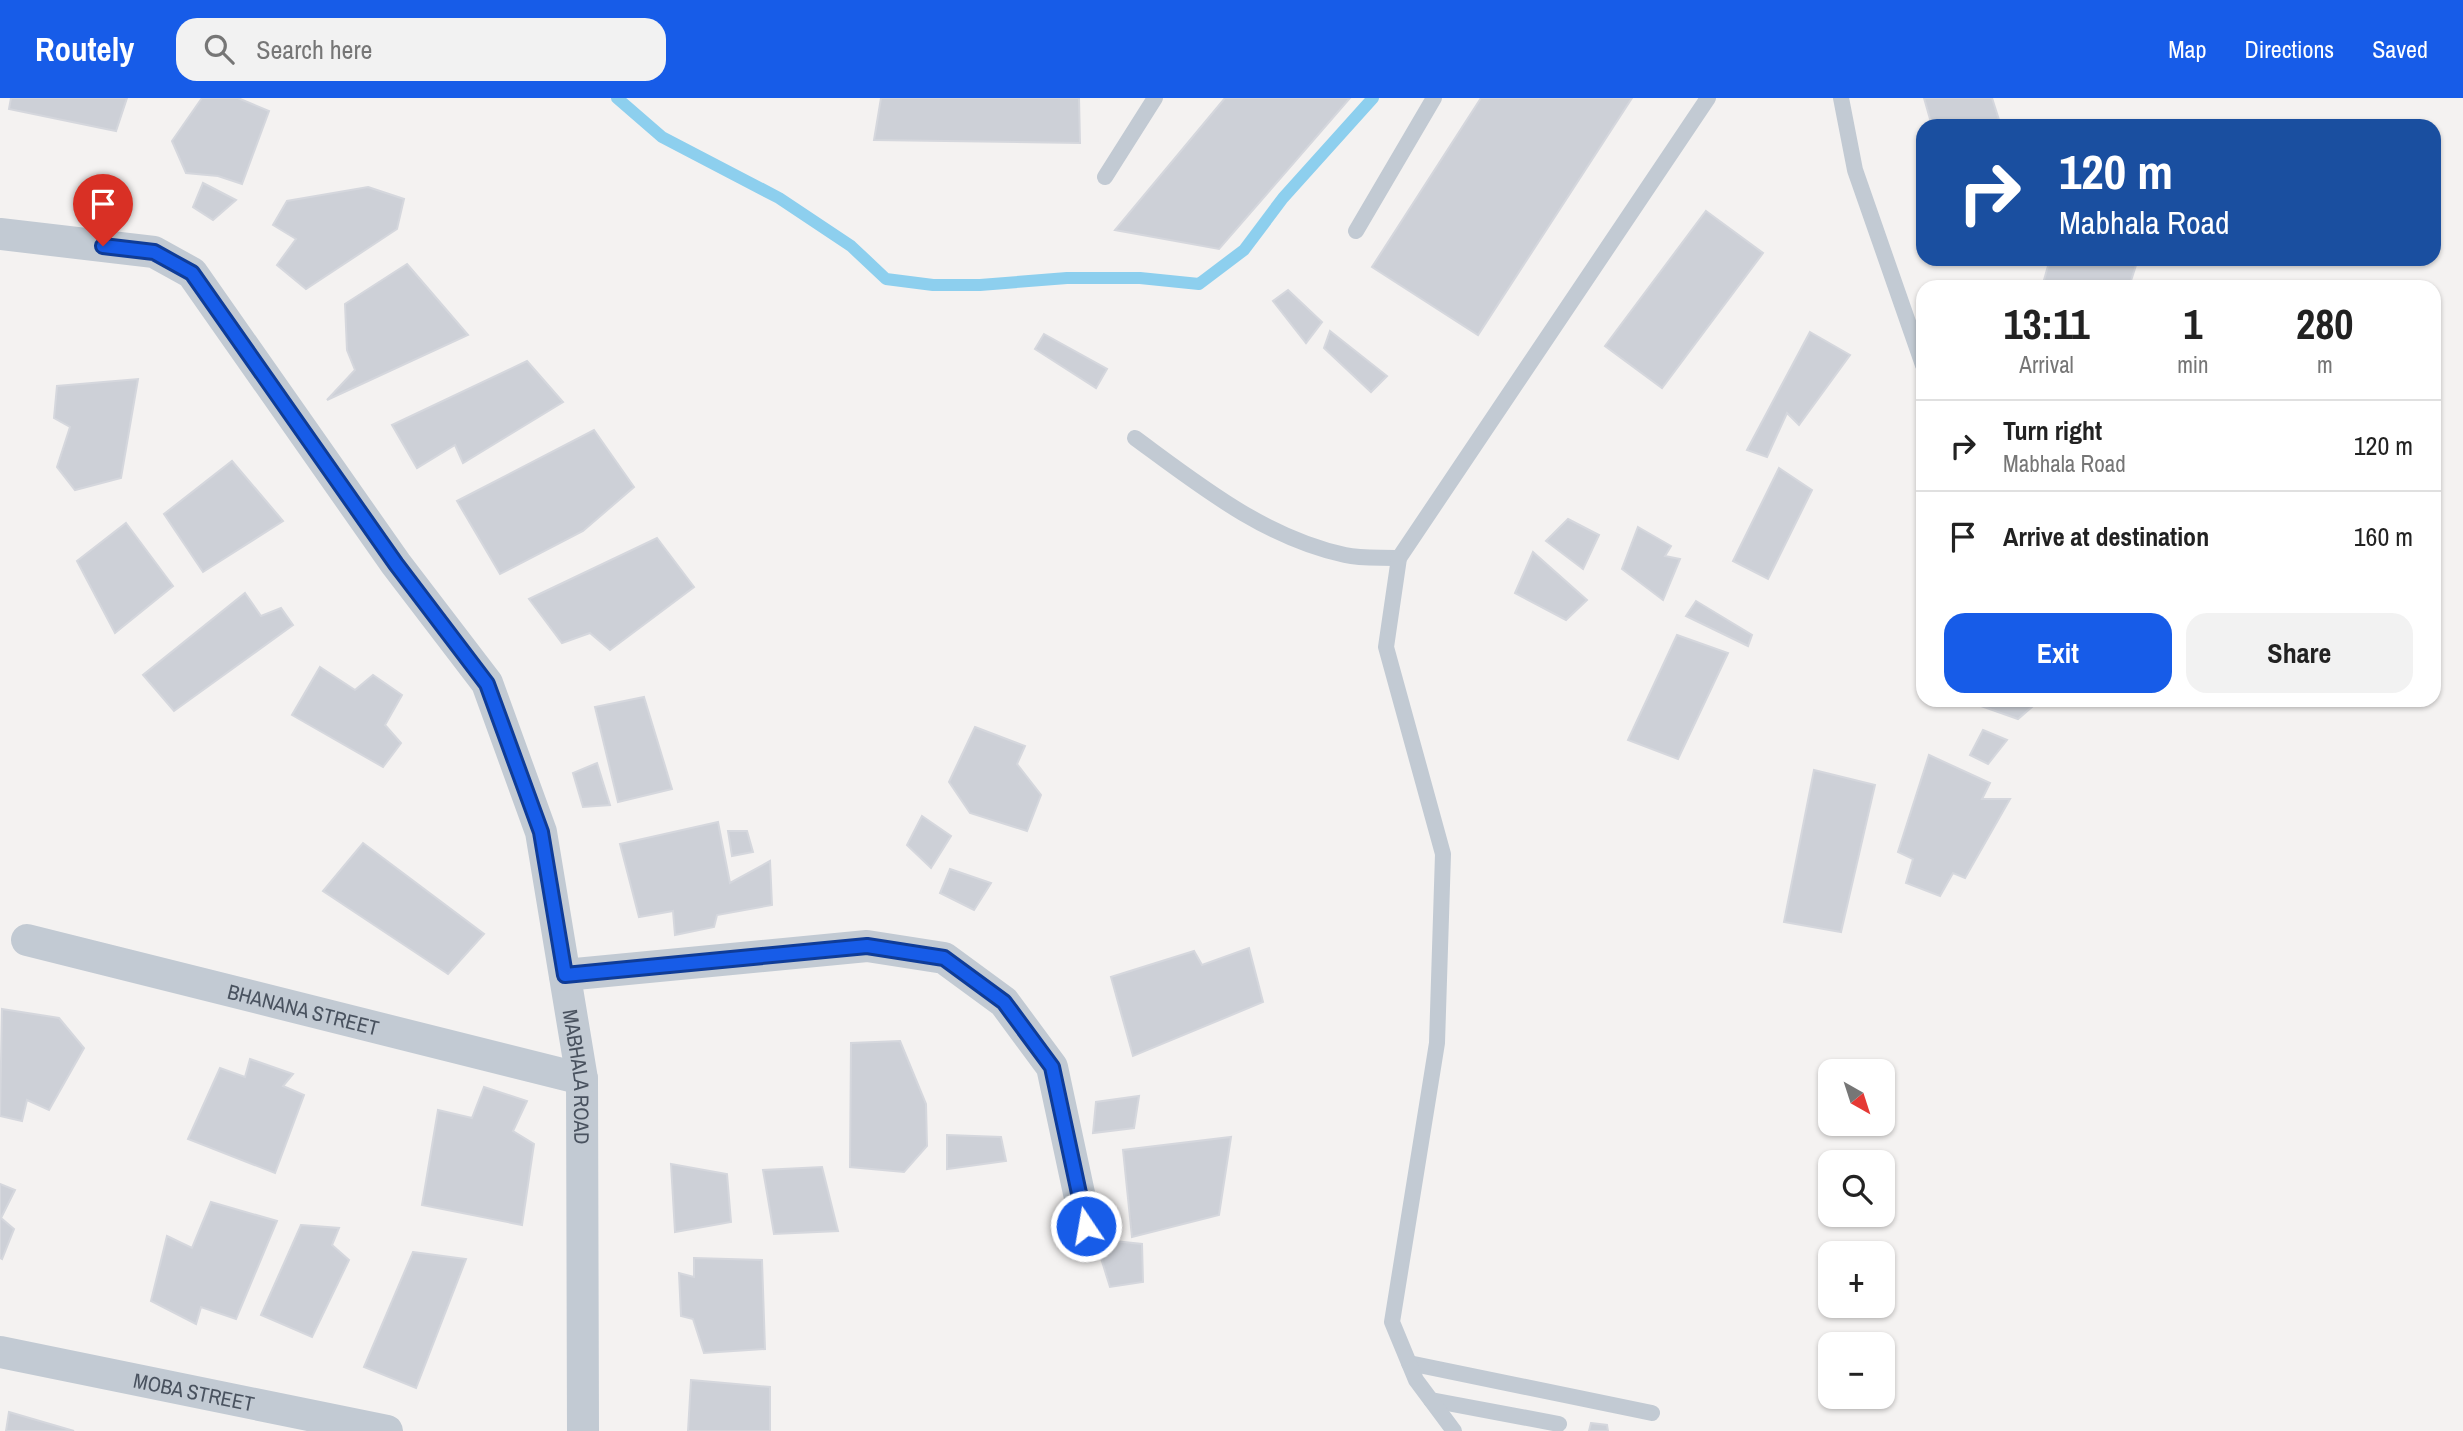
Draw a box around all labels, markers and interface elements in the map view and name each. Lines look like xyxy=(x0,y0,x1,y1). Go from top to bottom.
search box xyxy=(176,18,666,81)
text: Routely xyxy=(35,27,134,71)
icon: search xyxy=(200,30,238,68)
text: Search here xyxy=(256,32,372,67)
text: Map xyxy=(2168,33,2206,65)
text: Directions xyxy=(2244,33,2334,65)
text: Saved xyxy=(2372,33,2428,65)
text: 120 m xyxy=(2059,138,2173,204)
icon: right xyxy=(1944,147,2035,238)
pin xyxy=(73,174,133,246)
icon: arrive xyxy=(84,185,122,223)
text: Mabhala Road xyxy=(2059,201,2230,244)
text: 13:11 xyxy=(2003,296,2090,352)
text: 1 xyxy=(2183,296,2202,352)
text: 280 xyxy=(2296,296,2354,352)
text: Arrival xyxy=(2019,349,2074,380)
text: min xyxy=(2177,349,2209,380)
text: m xyxy=(2317,349,2333,380)
text: Turn right xyxy=(2003,413,2102,448)
icon: right xyxy=(1944,427,1982,465)
text: 120 m xyxy=(2354,428,2413,463)
text: Mabhala Road xyxy=(2003,448,2126,479)
icon: arrive xyxy=(1944,518,1982,556)
text: Arrive at destination xyxy=(2003,519,2209,554)
text: 160 m xyxy=(2354,519,2413,554)
button: Exit xyxy=(1944,613,2172,693)
button: Share xyxy=(2186,613,2413,693)
street label: BHANANA STREET xyxy=(225,976,383,1042)
street label: MABHALA ROAD xyxy=(556,1007,597,1145)
north arrow xyxy=(1818,1059,1895,1136)
map controls xyxy=(1818,1059,1895,1409)
button: search xyxy=(1818,1150,1895,1227)
position arrow xyxy=(1049,1189,1123,1263)
button: + xyxy=(1818,1241,1895,1318)
button: − xyxy=(1818,1332,1895,1409)
street label: MOBA STREET xyxy=(131,1365,257,1418)

